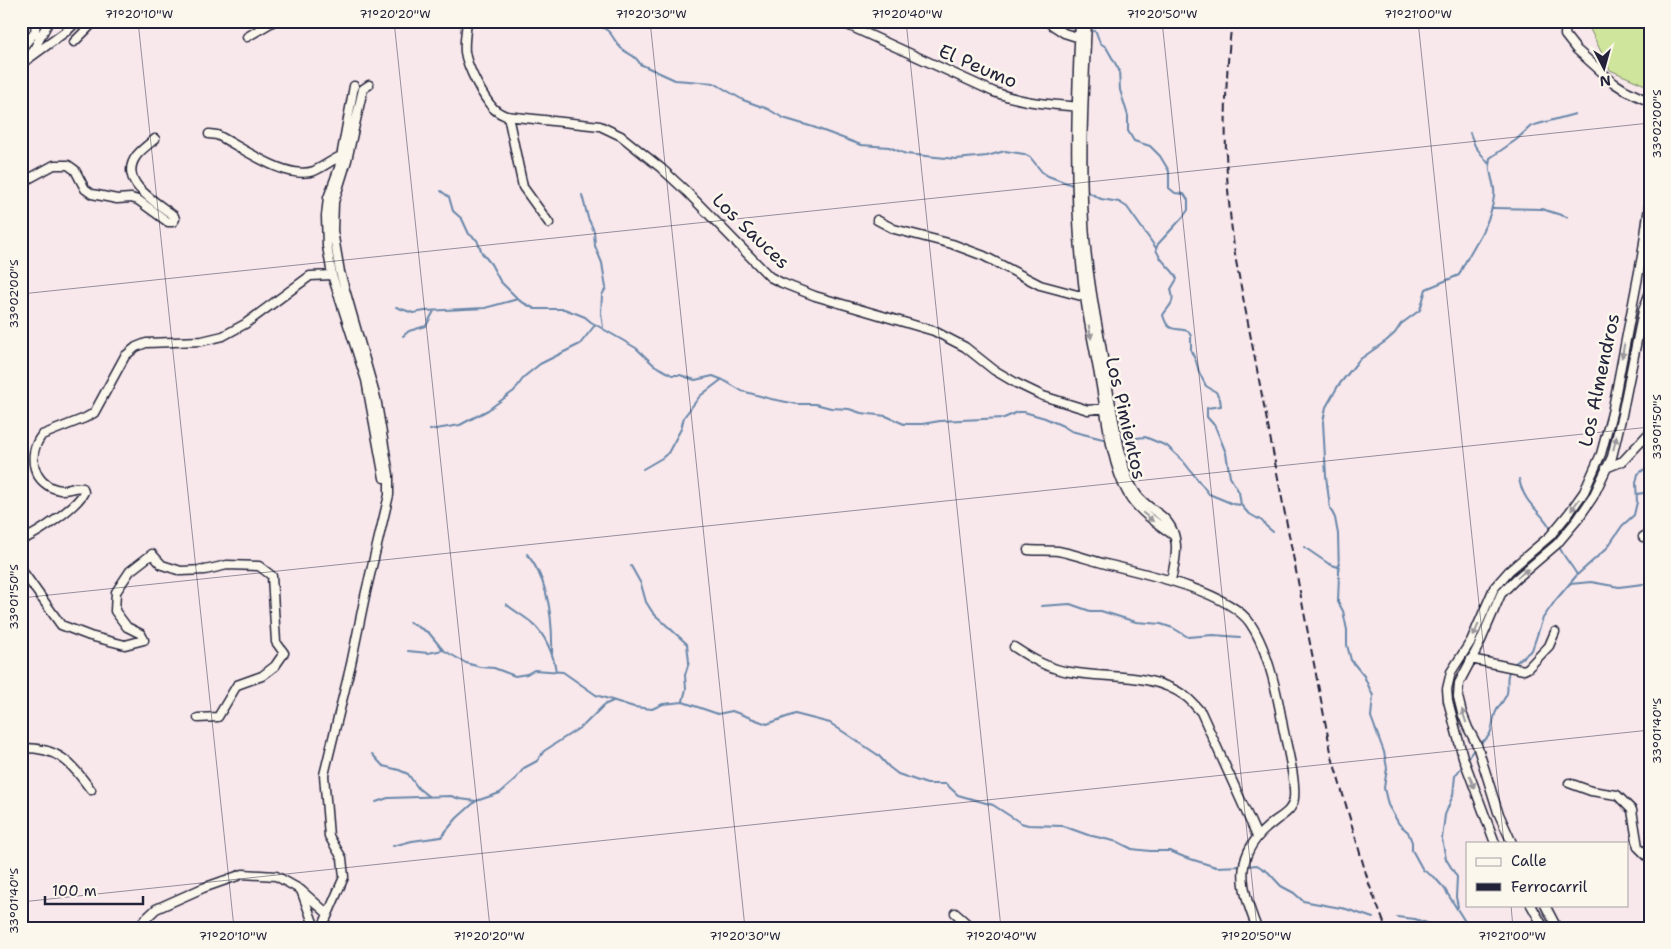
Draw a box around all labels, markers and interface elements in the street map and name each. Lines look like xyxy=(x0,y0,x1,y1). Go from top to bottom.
text: 71°20'10"W xyxy=(105,6,173,22)
text: 71°20'20"W xyxy=(359,6,431,22)
text: 71°20'30"W xyxy=(615,6,687,22)
text: 71°20'40"W xyxy=(871,6,943,22)
text: 71°20'50"W xyxy=(1127,6,1197,22)
text: 71°21'00"W xyxy=(1384,6,1452,22)
street label: El Peumo xyxy=(935,38,1021,94)
north arrow xyxy=(1578,42,1628,92)
text: N xyxy=(1599,71,1612,90)
text: 33°02'00"S xyxy=(1649,89,1665,159)
street label: Los Sauces xyxy=(707,188,795,274)
text: 33°02'00"S xyxy=(6,259,22,329)
street label: Los Almendros xyxy=(1573,311,1625,449)
one-way arrow xyxy=(1087,324,1095,340)
one-way arrow xyxy=(1619,344,1627,360)
street label: Los Pimientos xyxy=(1100,354,1152,482)
text: 33°01'50"S xyxy=(1649,394,1665,460)
one-way arrow xyxy=(1611,436,1619,451)
one-way arrow xyxy=(1570,498,1580,512)
one-way arrow xyxy=(1141,511,1154,522)
text: 33°01'50"S xyxy=(6,564,22,630)
one-way arrow xyxy=(1516,568,1529,579)
one-way arrow xyxy=(1471,623,1479,637)
text: 33°01'40"S xyxy=(1649,698,1665,764)
one-way arrow xyxy=(1459,708,1467,723)
one-way arrow xyxy=(1469,774,1476,789)
legend xyxy=(1466,842,1628,906)
text: Calle xyxy=(1511,851,1547,871)
text: 33°01'40"S xyxy=(6,868,22,934)
scale bar xyxy=(45,874,142,906)
text: Ferrocarril xyxy=(1511,877,1588,897)
text: 100 m xyxy=(52,881,97,901)
text: 71°20'10"W xyxy=(199,928,267,944)
text: 71°20'20"W xyxy=(453,928,525,944)
text: 71°20'30"W xyxy=(709,928,781,944)
text: 71°20'40"W xyxy=(965,928,1037,944)
text: 71°20'50"W xyxy=(1221,928,1291,944)
text: 71°21'00"W xyxy=(1478,928,1546,944)

